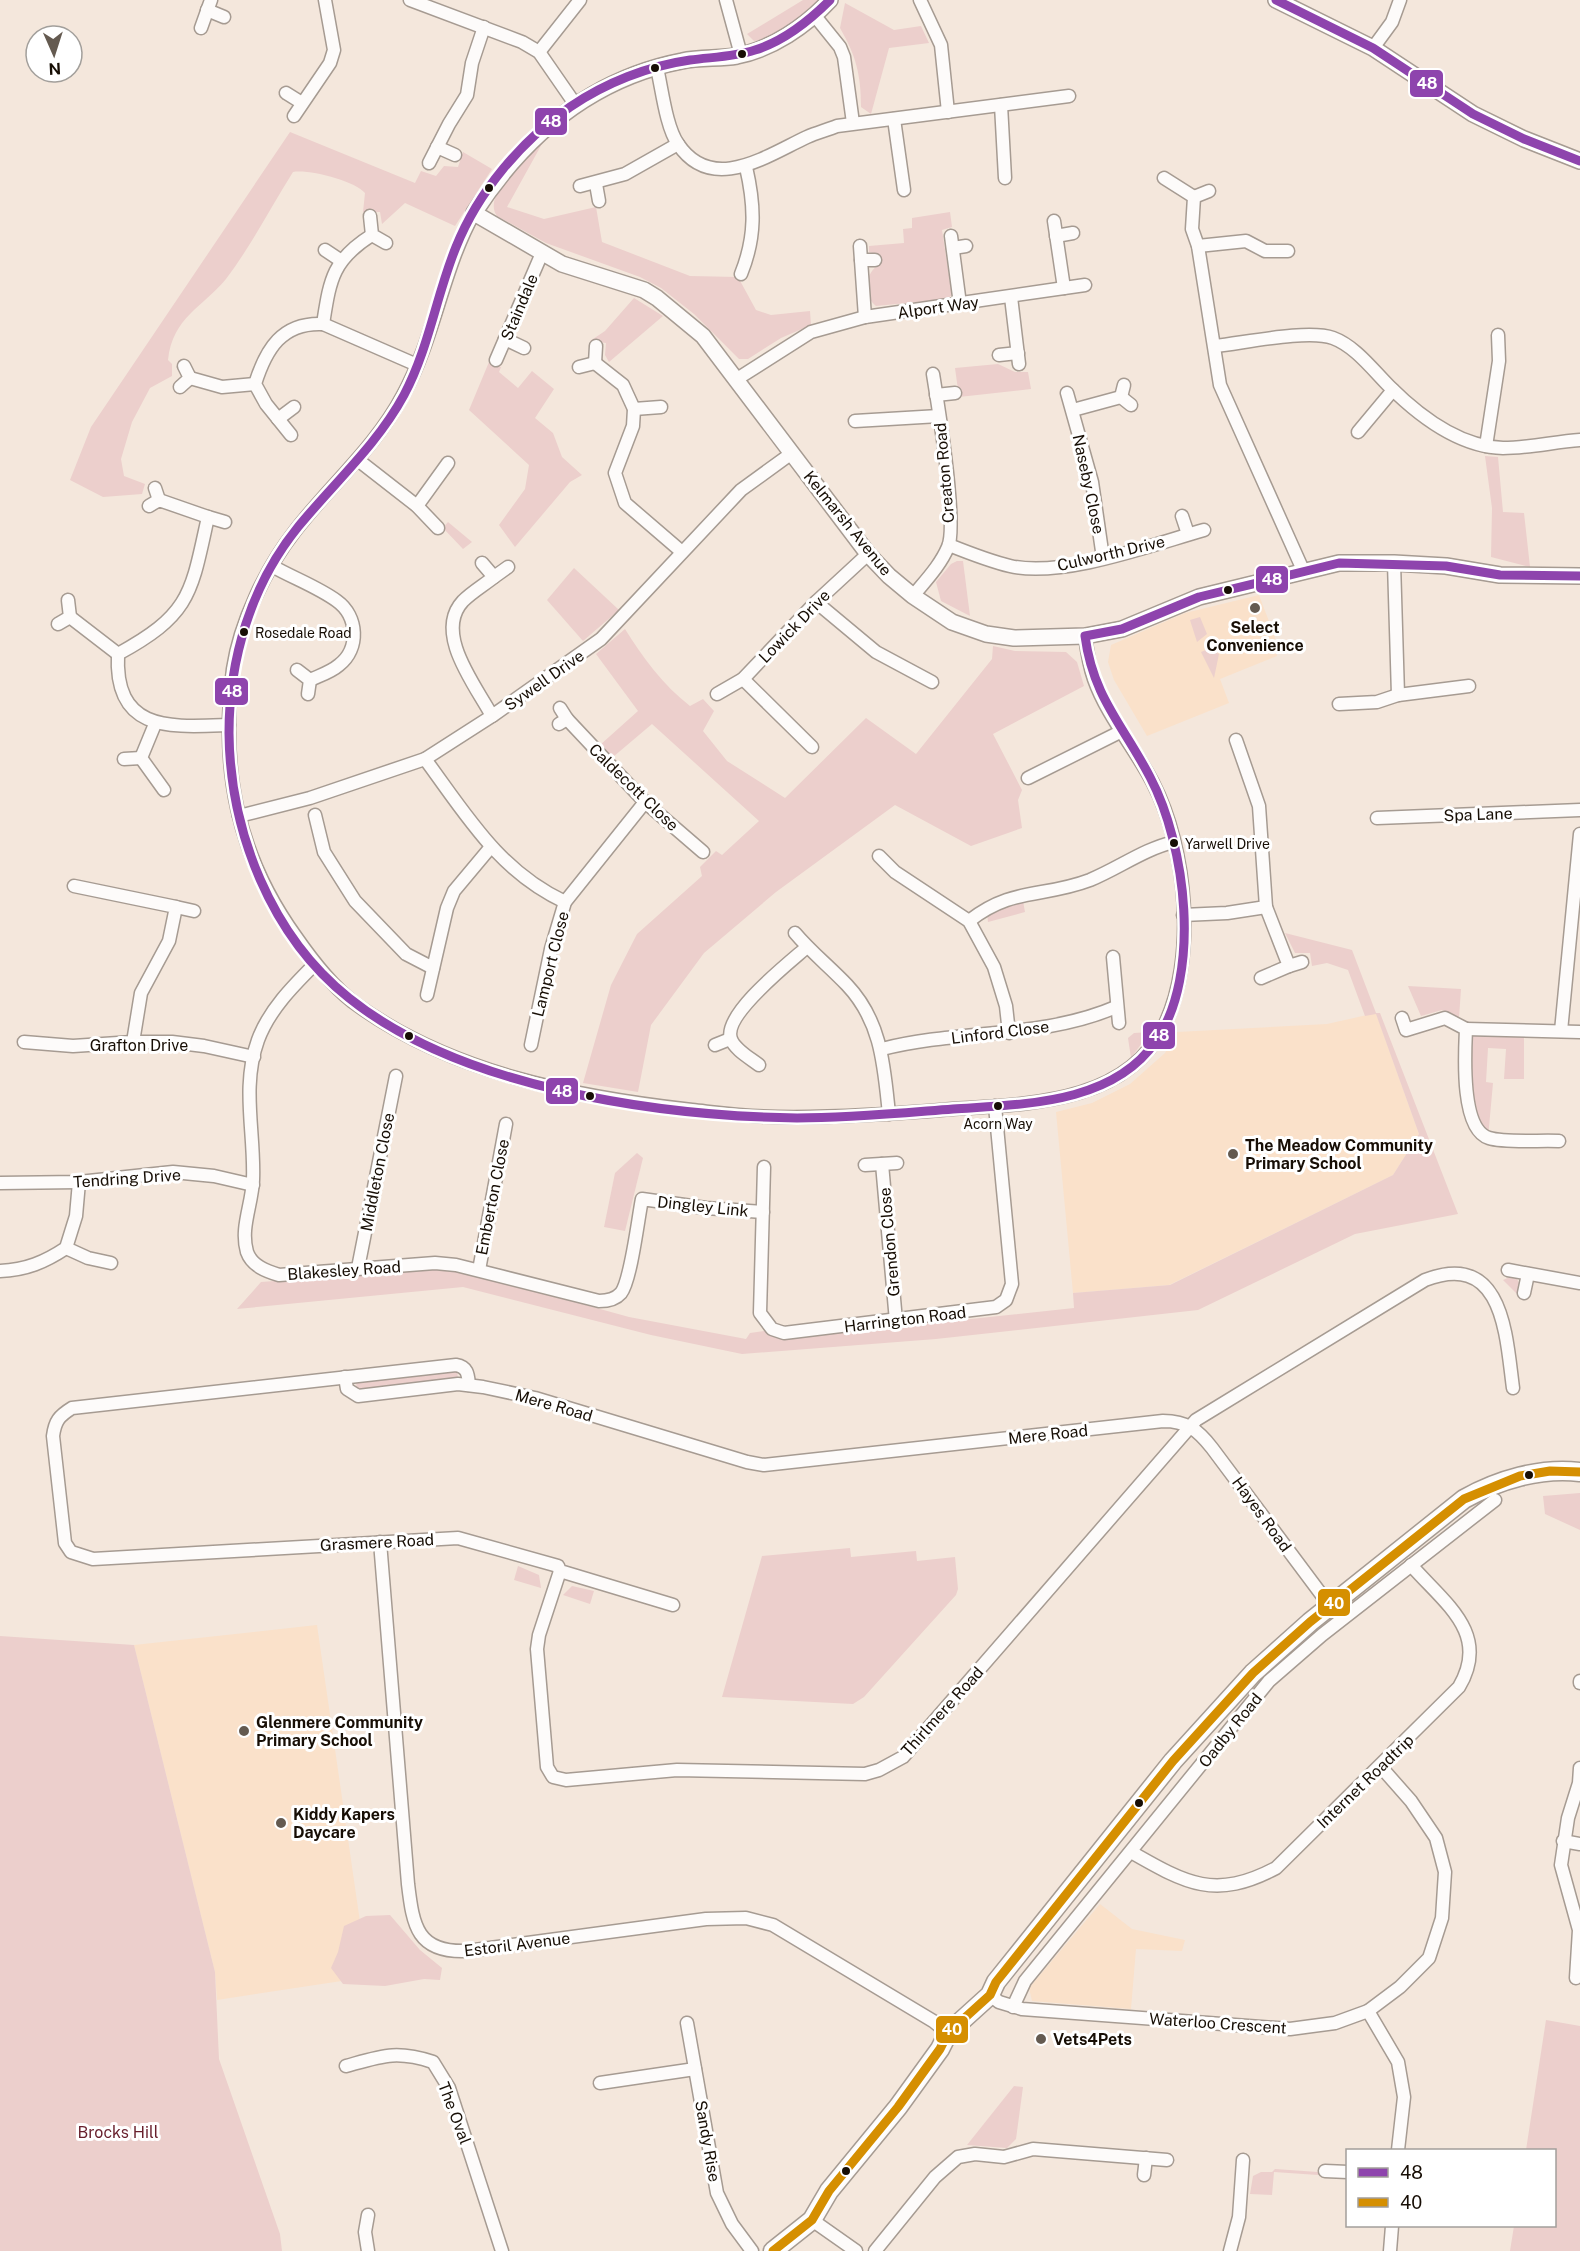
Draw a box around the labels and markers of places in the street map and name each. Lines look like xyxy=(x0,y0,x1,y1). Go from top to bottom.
unlabelled marker xyxy=(736,48,748,60)
unlabelled marker xyxy=(649,62,661,74)
unlabelled marker xyxy=(483,182,495,194)
unlabelled marker xyxy=(1222,584,1234,596)
marker: Select Convenience xyxy=(1248,601,1262,615)
place label: Select Convenience xyxy=(1206,618,1304,655)
place label: Rosedale Road xyxy=(255,625,352,641)
marker: Rosedale Road xyxy=(238,626,250,638)
place label: Yarwell Drive xyxy=(1185,836,1270,852)
marker: Yarwell Drive xyxy=(1168,837,1180,849)
unlabelled marker xyxy=(403,1030,415,1042)
unlabelled marker xyxy=(584,1090,596,1102)
marker: Acorn Way xyxy=(992,1100,1004,1112)
place label: Acorn Way xyxy=(963,1116,1033,1132)
place label: The Meadow Community Primary School xyxy=(1245,1136,1433,1173)
marker: The Meadow Community Primary School xyxy=(1226,1147,1240,1161)
unlabelled marker xyxy=(1523,1469,1535,1481)
place label: Glenmere Community Primary School xyxy=(256,1713,423,1750)
marker: Glenmere Community Primary School xyxy=(237,1724,251,1738)
unlabelled marker xyxy=(1133,1797,1145,1809)
place label: Kiddy Kapers Daycare xyxy=(293,1805,395,1842)
marker: Kiddy Kapers Daycare xyxy=(274,1816,288,1830)
place label: Vets4Pets xyxy=(1053,2030,1132,2049)
marker: Vets4Pets xyxy=(1034,2032,1048,2046)
unlabelled marker xyxy=(840,2165,852,2177)

